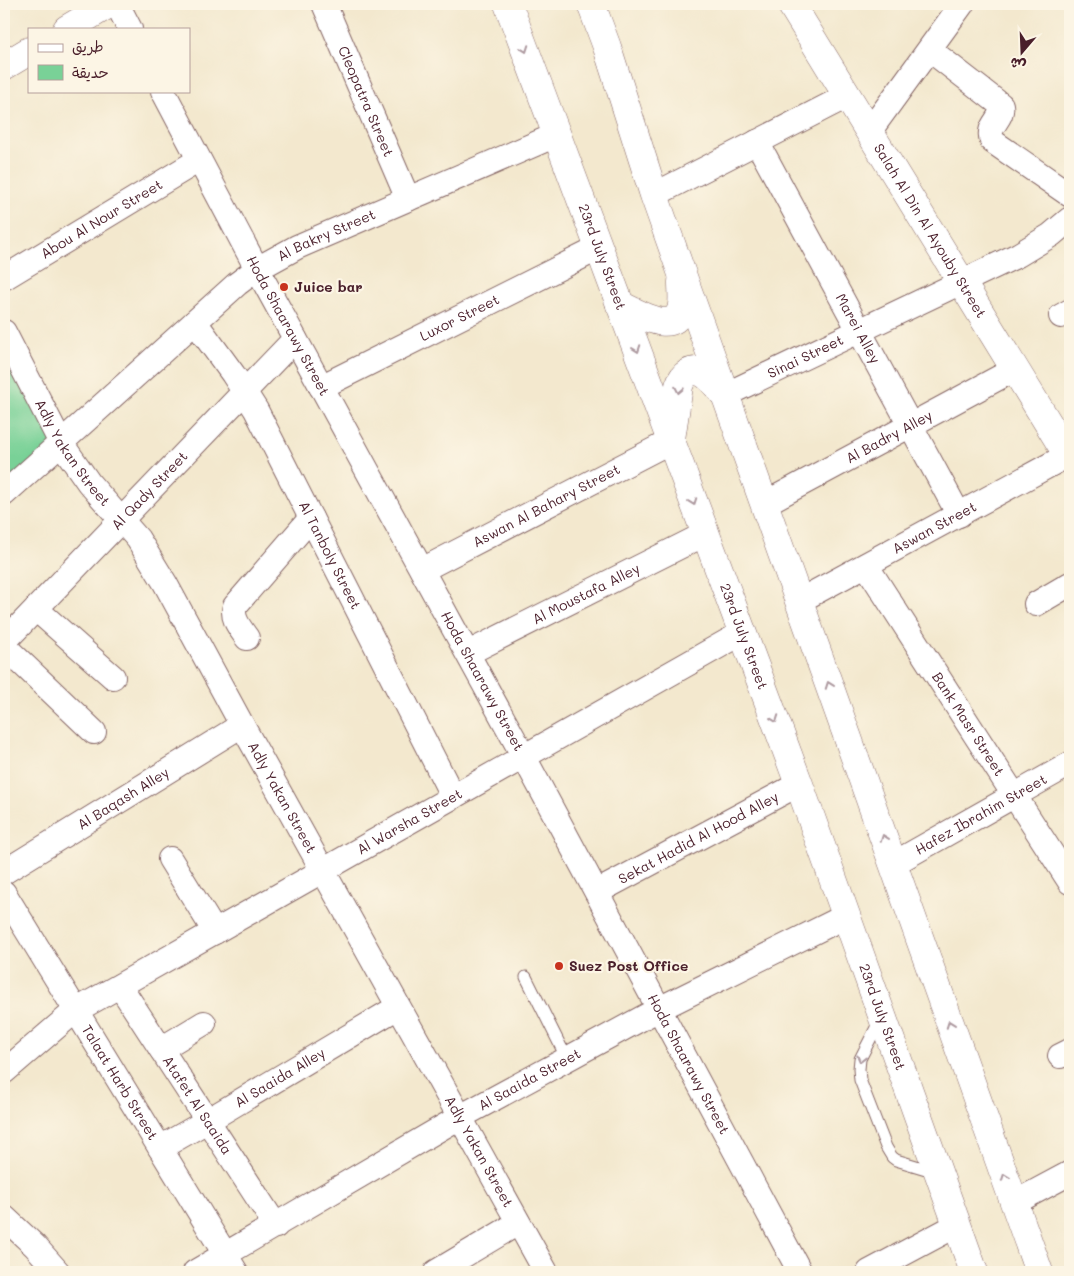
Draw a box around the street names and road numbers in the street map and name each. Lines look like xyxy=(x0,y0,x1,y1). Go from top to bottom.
street label: Cleopatra Street xyxy=(334,43,399,160)
street label: Salah Al Din Al Ayouby Street xyxy=(870,140,991,321)
street label: Abou Al Nour Street xyxy=(37,174,166,263)
street label: 23rd July Street xyxy=(574,201,631,312)
street label: Al Bakry Street xyxy=(273,204,378,265)
street label: Hoda Shaarawy Street xyxy=(243,252,334,399)
street label: Luxor Street xyxy=(416,289,502,345)
street label: Marei Alley xyxy=(832,290,885,367)
street label: Sinai Street xyxy=(764,330,846,382)
street label: Adly Yakan Street xyxy=(31,396,115,510)
street label: Al Badry Alley xyxy=(842,405,935,467)
street label: Al Qady Street xyxy=(107,447,192,534)
street label: Aswan Al Bahary Street xyxy=(469,459,623,551)
street label: Aswan Street xyxy=(889,497,980,558)
street label: Al Tanboly Street xyxy=(295,498,366,612)
street label: Al Moustafa Alley xyxy=(529,558,643,628)
street label: 23rd July Street xyxy=(716,581,773,692)
street label: Hoda Shaarawy Street xyxy=(437,608,529,754)
street label: Bank Masr Street xyxy=(928,668,1009,779)
street label: Adly Yakan Street xyxy=(244,738,321,856)
street label: Al Baqash Alley xyxy=(73,762,172,834)
street label: Hafez Ibrahim Street xyxy=(911,769,1050,859)
street label: Al Warsha Street xyxy=(353,784,465,858)
street label: Sekat Hadid Al Hood Alley xyxy=(615,787,782,888)
street label: 23rd July Street xyxy=(855,961,911,1073)
street label: Hoda Shaarawy Street xyxy=(644,990,734,1137)
street label: Talaat Harb Street xyxy=(78,1021,163,1143)
street label: Al Saaida Alley xyxy=(231,1043,328,1111)
street label: Al Saaida Street xyxy=(475,1043,584,1114)
street label: Atafet Al Saaida xyxy=(159,1052,237,1158)
street label: Adly Yakan Street xyxy=(441,1092,518,1210)

